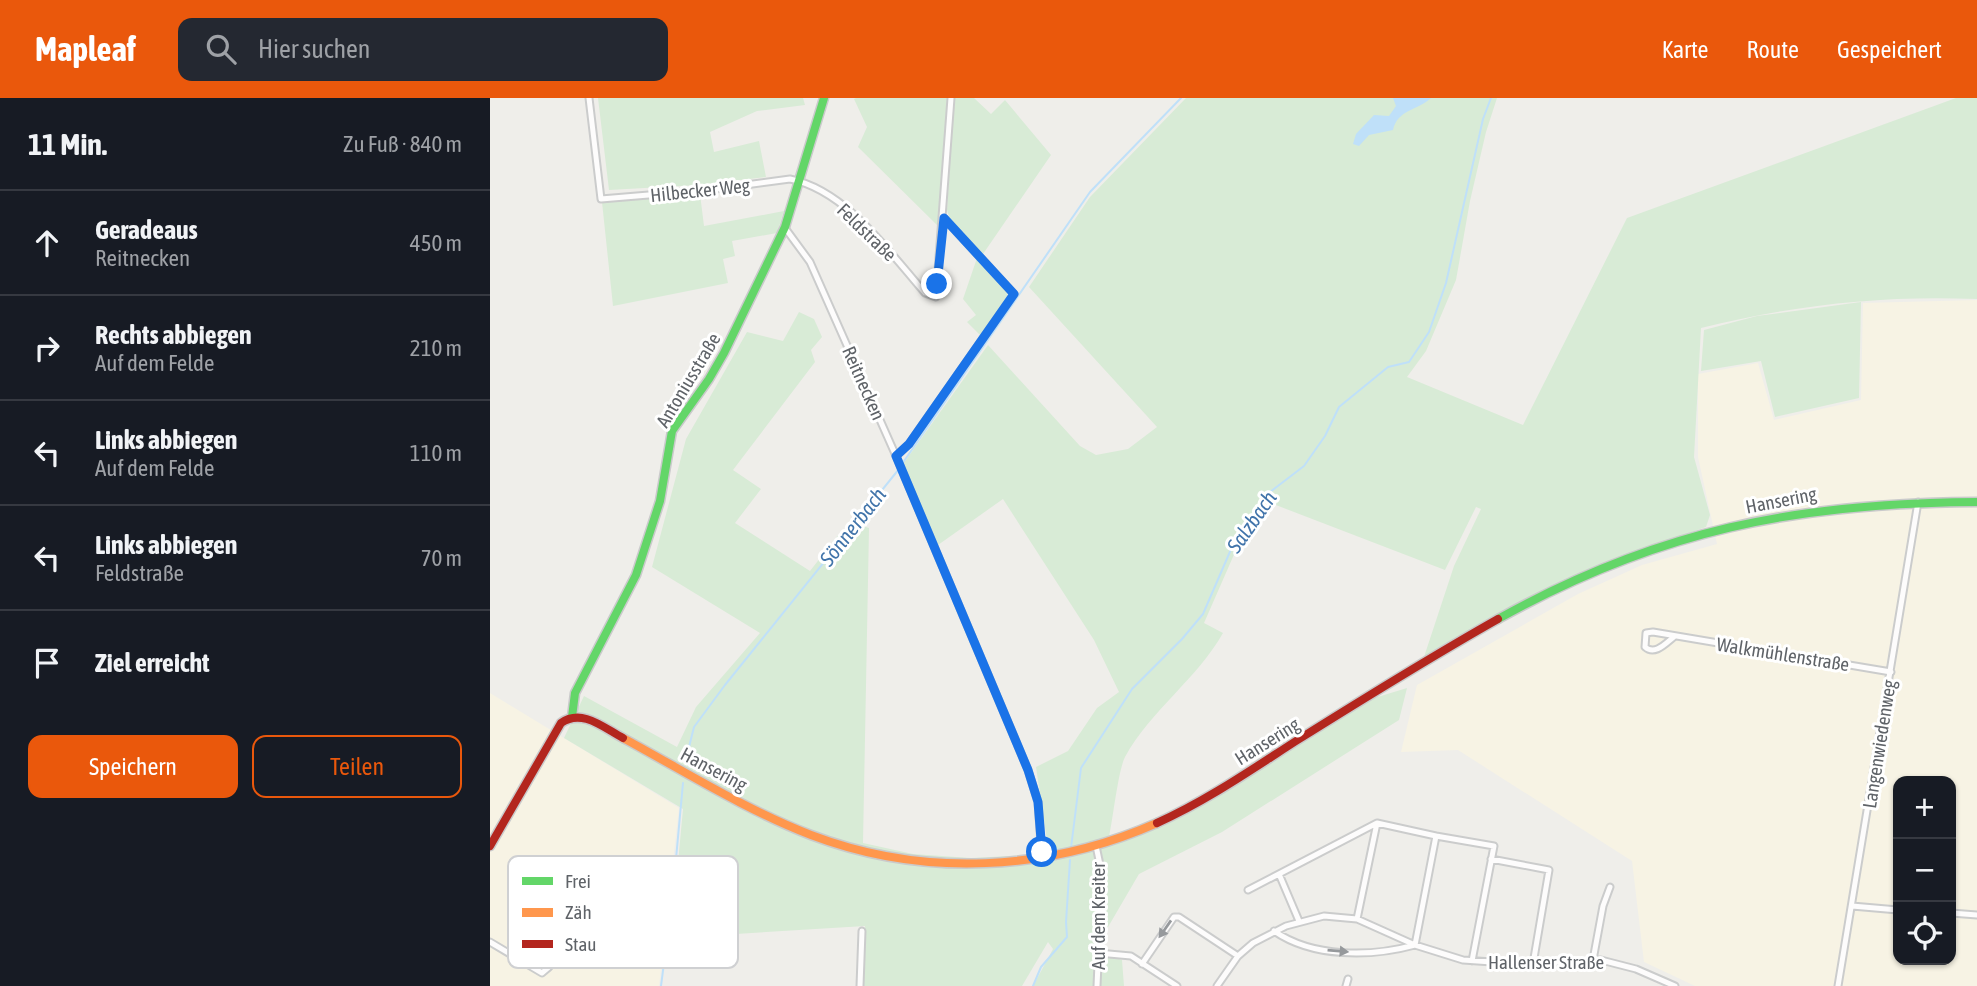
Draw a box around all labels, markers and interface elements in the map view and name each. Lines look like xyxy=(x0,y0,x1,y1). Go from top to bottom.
search box xyxy=(178,18,668,81)
text: Mapleaf xyxy=(35,30,136,68)
icon: search xyxy=(202,30,240,68)
text: Hier suchen xyxy=(258,34,370,64)
text: Karte xyxy=(1662,36,1708,63)
text: Route xyxy=(1746,36,1799,63)
text: Gespeichert xyxy=(1837,36,1942,63)
text: 11 Min. xyxy=(28,127,107,161)
text: Zu Fuß · 840 m xyxy=(343,131,462,157)
street label: Hilbecker Weg xyxy=(649,174,752,206)
street label: Feldstraße xyxy=(833,199,901,265)
text: Geradeaus xyxy=(95,215,198,245)
icon: ahead xyxy=(28,224,66,262)
text: 450 m xyxy=(410,230,462,256)
text: Reitnecken xyxy=(95,245,190,271)
route end xyxy=(921,268,952,299)
text: Rechts abbiegen xyxy=(95,320,252,350)
icon: right xyxy=(28,329,66,367)
street label: Antoniusstraße xyxy=(651,329,725,431)
text: 210 m xyxy=(410,335,462,361)
street label: Reitnecken xyxy=(838,343,890,423)
text: Auf dem Felde xyxy=(95,350,214,376)
text: Links abbiegen xyxy=(95,425,237,455)
icon: left xyxy=(28,434,66,472)
text: 110 m xyxy=(410,440,462,466)
text: Auf dem Felde xyxy=(95,455,214,481)
street label: Hansering xyxy=(1744,482,1819,518)
water label: Sönnerbach xyxy=(814,483,890,571)
water label: Salzbach xyxy=(1221,486,1281,558)
text: Links abbiegen xyxy=(95,530,237,560)
icon: left xyxy=(28,539,66,577)
text: 70 m xyxy=(421,545,462,571)
text: Feldstraße xyxy=(95,560,184,586)
street label: Walkmühlenstraße xyxy=(1715,633,1851,675)
icon: arrive xyxy=(28,644,66,682)
text: Ziel erreicht xyxy=(95,648,210,678)
street label: Langenwiedenweg xyxy=(1858,677,1900,810)
street label: Hansering xyxy=(1231,712,1304,769)
button: Speichern xyxy=(28,735,238,798)
button: Teilen xyxy=(252,735,462,798)
street label: Hansering xyxy=(677,742,752,796)
map controls xyxy=(1893,776,1956,965)
button: + xyxy=(1893,776,1956,839)
route start xyxy=(1026,836,1057,867)
button: − xyxy=(1893,839,1956,902)
legend xyxy=(508,856,738,968)
street label: Auf dem Kreiter xyxy=(1087,862,1109,970)
text: Frei xyxy=(565,870,591,892)
text: Zäh xyxy=(565,901,592,923)
button: locate xyxy=(1893,902,1956,965)
one-way arrow xyxy=(1158,920,1172,938)
text: Stau xyxy=(565,933,596,955)
one-way arrow xyxy=(1327,946,1349,957)
street label: Hallenser Straße xyxy=(1488,951,1604,973)

